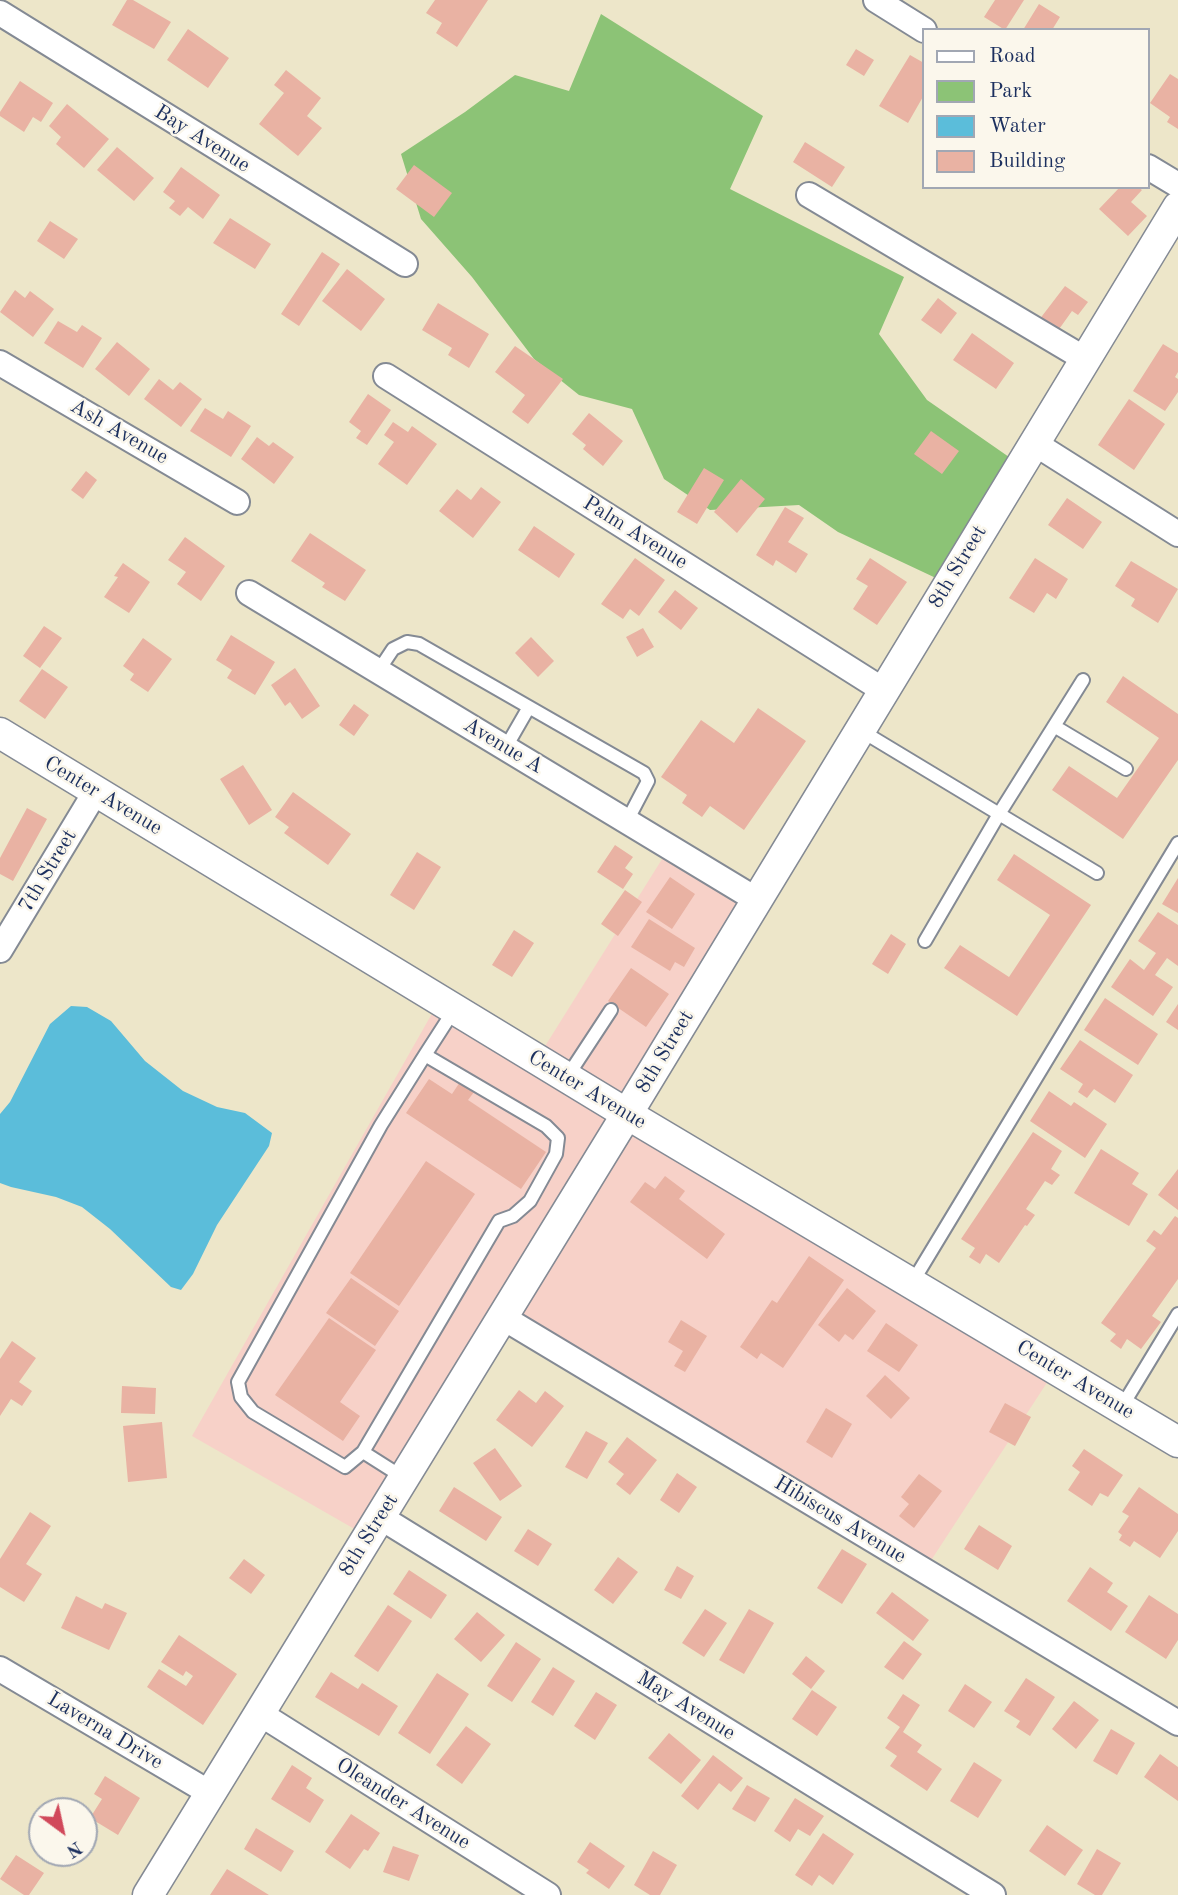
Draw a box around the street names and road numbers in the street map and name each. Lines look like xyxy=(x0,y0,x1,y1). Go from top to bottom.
street label: Bay Avenue xyxy=(149,100,255,178)
street label: Ash Avenue xyxy=(65,394,173,470)
street label: Palm Avenue xyxy=(578,491,692,575)
street label: 8th Street xyxy=(923,521,993,613)
street label: Avenue A xyxy=(459,712,547,780)
street label: Center Avenue xyxy=(39,751,167,841)
street label: 7th Street xyxy=(13,825,83,917)
street label: 8th Street xyxy=(630,1006,700,1098)
street label: Center Avenue xyxy=(523,1045,651,1135)
street label: Center Avenue xyxy=(1011,1335,1139,1425)
street label: Hibiscus Avenue xyxy=(769,1471,911,1569)
street label: 8th Street xyxy=(334,1489,404,1581)
street label: May Avenue xyxy=(632,1666,740,1746)
street label: Laverna Drive xyxy=(43,1687,167,1775)
street label: Oleander Avenue xyxy=(331,1753,475,1855)

